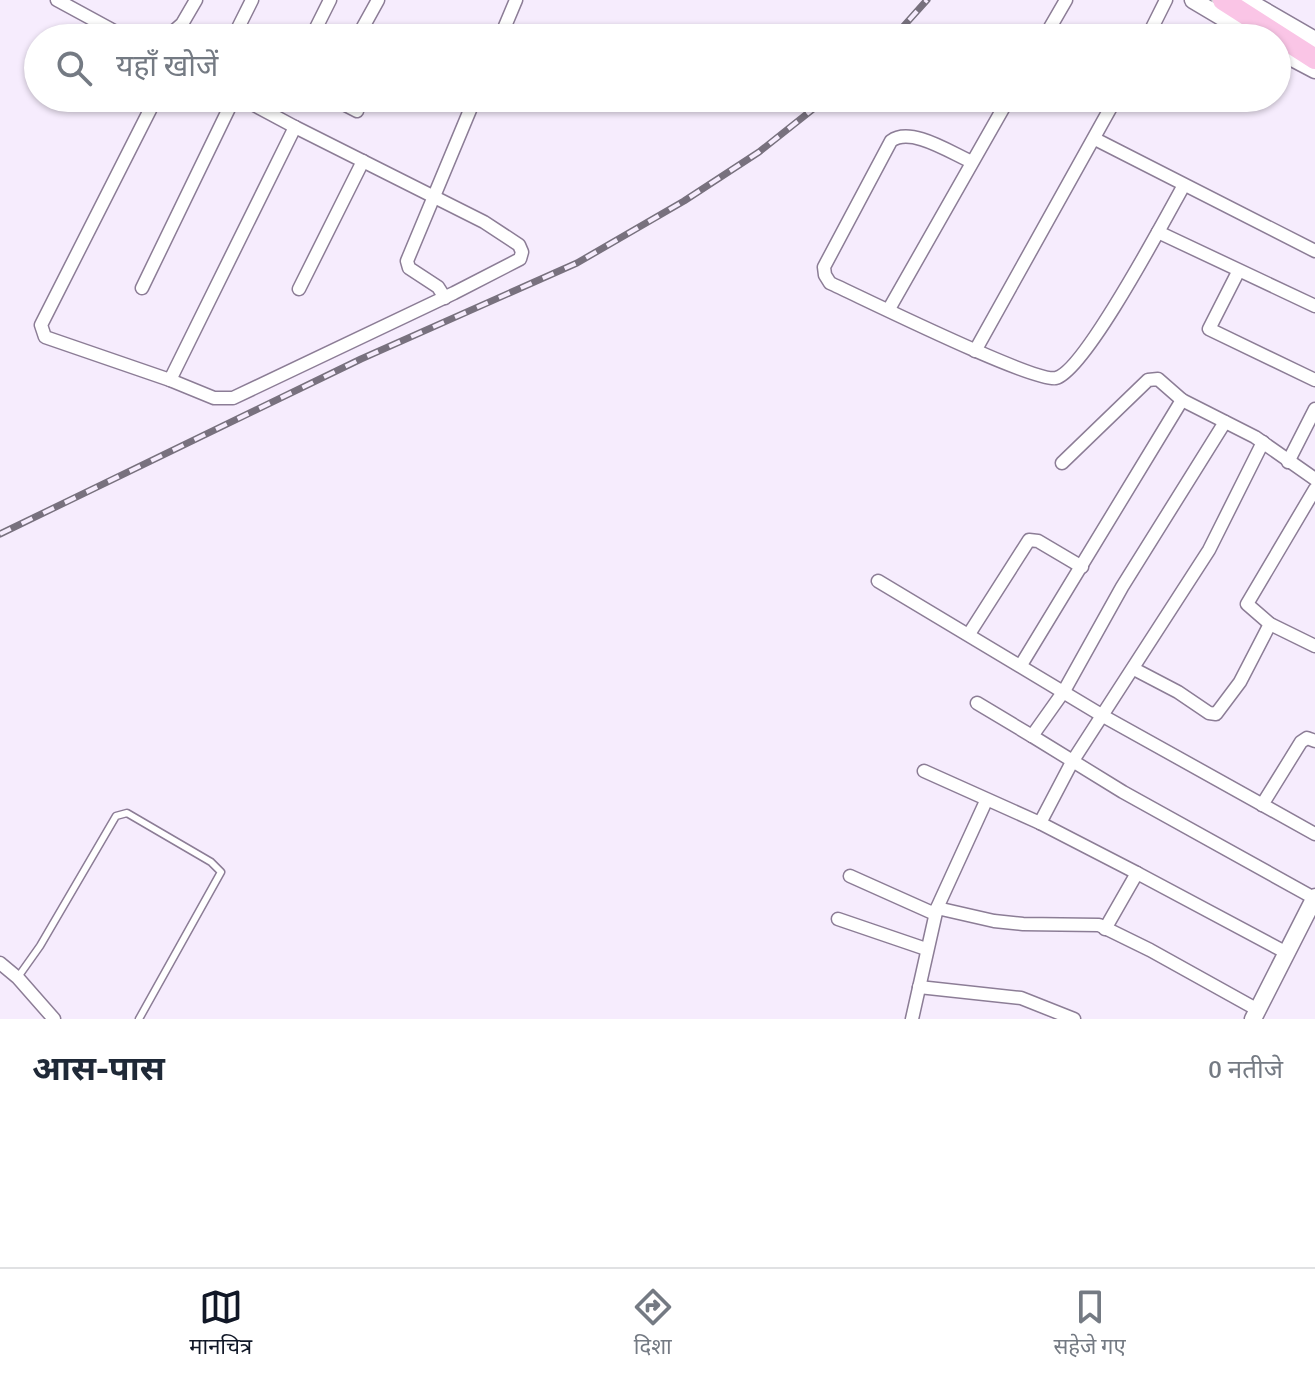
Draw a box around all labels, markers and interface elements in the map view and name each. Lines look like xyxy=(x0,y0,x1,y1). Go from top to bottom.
search box xyxy=(24,24,1291,112)
icon: search xyxy=(52,46,96,90)
text: यहाँ खोजें xyxy=(116,48,218,85)
text: आस-पास xyxy=(32,1048,165,1090)
text: 0 नतीजे xyxy=(1208,1054,1283,1086)
tab: मानचित्र xyxy=(189,1285,252,1363)
tab: दिशा xyxy=(631,1285,675,1363)
tab: सहेजे गए xyxy=(1053,1285,1126,1363)

